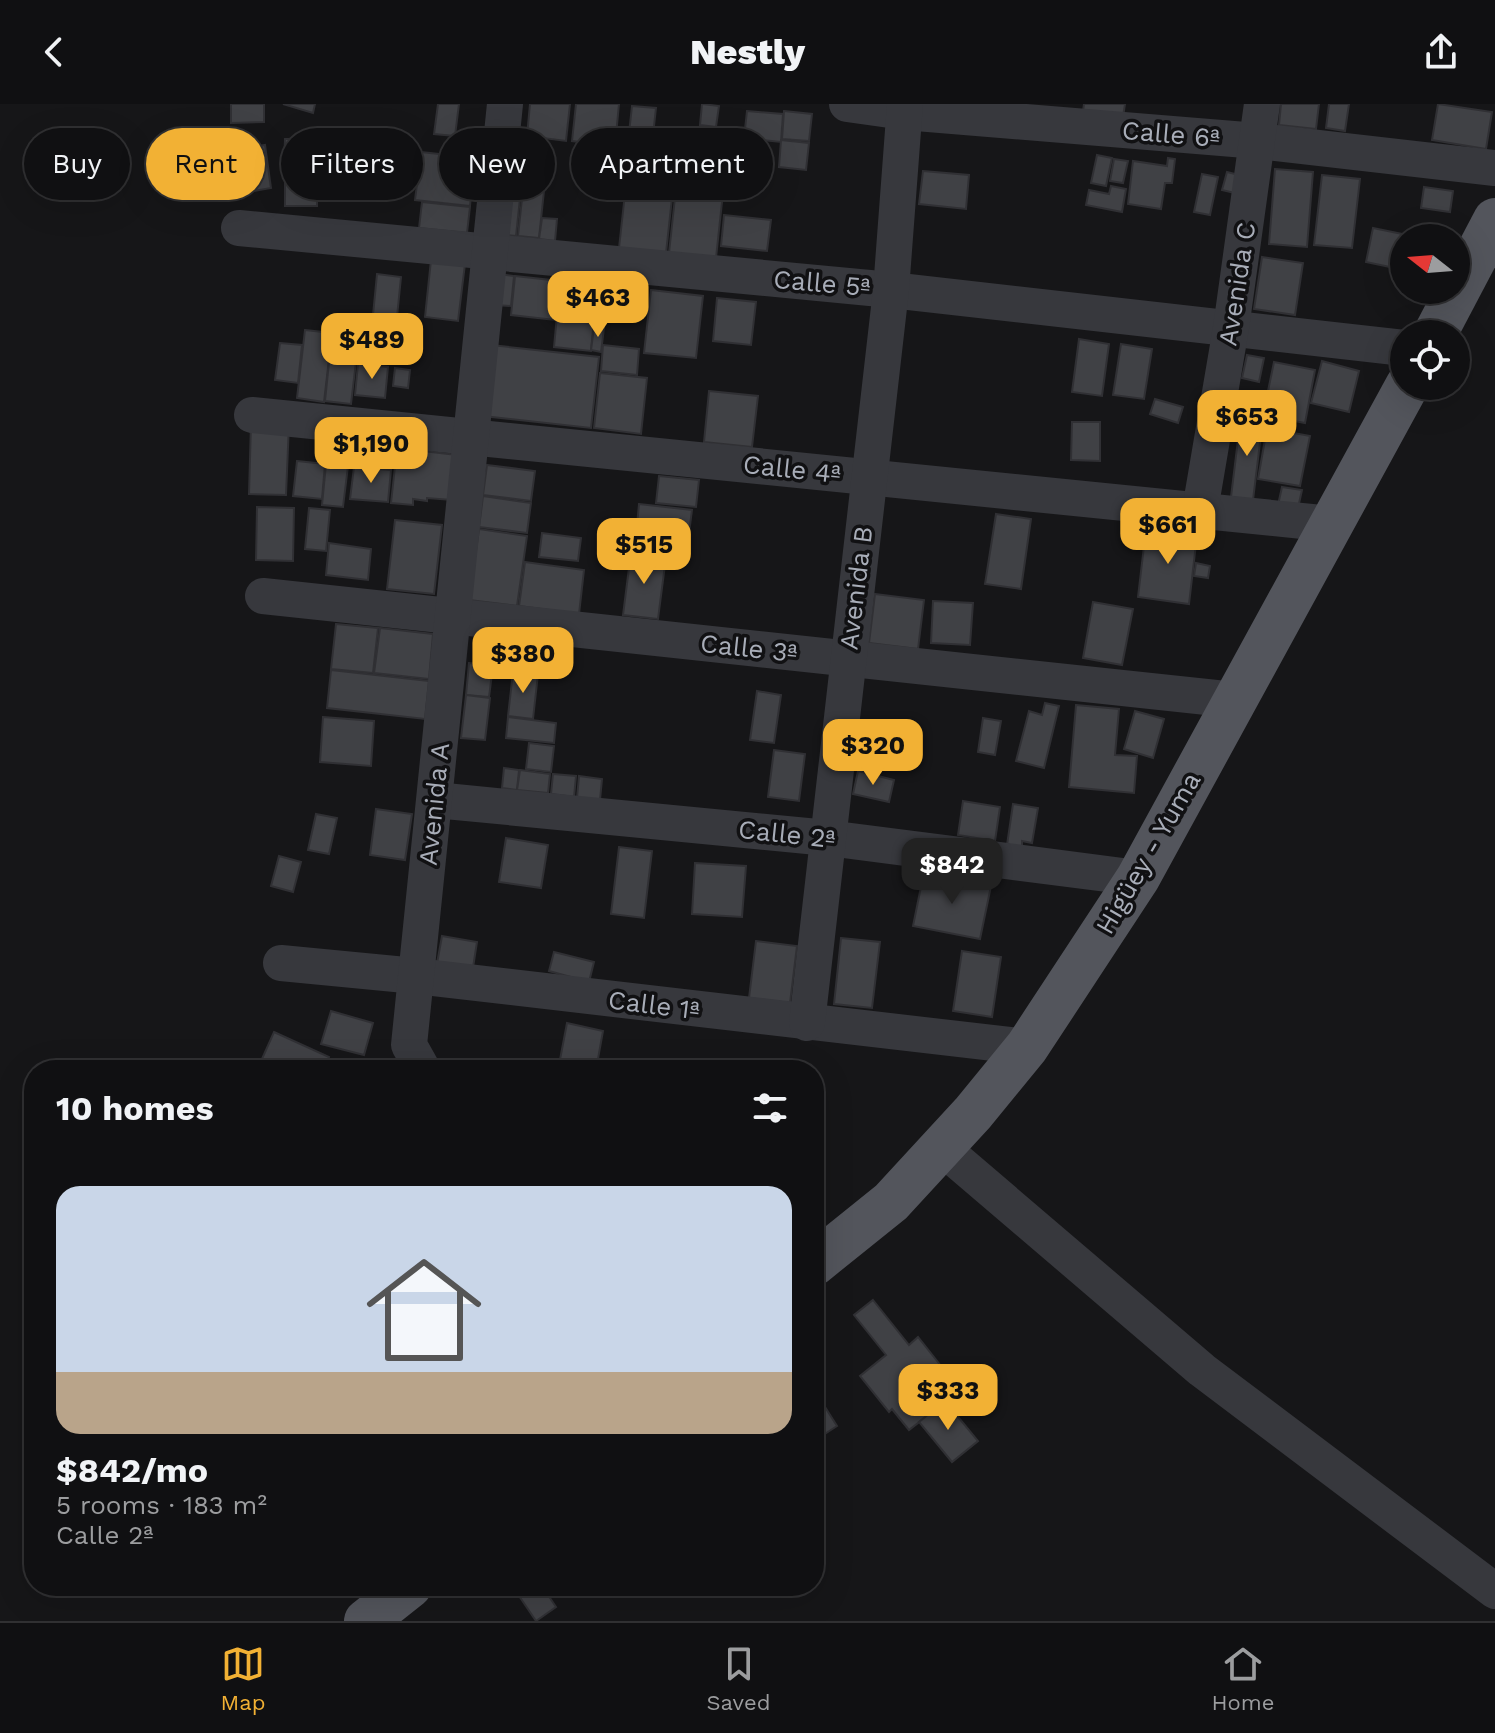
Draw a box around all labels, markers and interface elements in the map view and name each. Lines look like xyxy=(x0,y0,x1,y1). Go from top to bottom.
icon: back xyxy=(32,30,76,74)
icon: share xyxy=(1419,30,1463,74)
text: Nestly xyxy=(690,31,805,73)
street label: Calle 6ª xyxy=(1121,115,1221,153)
chip: Buy xyxy=(24,128,130,200)
chip: Rent xyxy=(146,128,265,200)
chip: Filters xyxy=(281,128,423,200)
chip: New xyxy=(439,128,555,200)
chip: Apartment xyxy=(571,128,773,200)
street label: Avenida C xyxy=(1212,220,1262,348)
north arrow xyxy=(1390,224,1470,304)
map controls xyxy=(1390,224,1470,400)
street label: Calle 5ª xyxy=(772,264,872,302)
pin: $463 xyxy=(551,271,645,339)
text: $463 xyxy=(566,282,630,312)
pin: $489 xyxy=(325,313,419,381)
button: locate xyxy=(1390,320,1470,400)
text: $489 xyxy=(339,324,405,354)
pin: $653 xyxy=(1200,390,1294,458)
text: $653 xyxy=(1215,401,1279,431)
pin: $1,190 xyxy=(306,417,436,485)
text: $1,190 xyxy=(333,428,409,458)
street label: Calle 4ª xyxy=(742,449,842,489)
pin: $661 xyxy=(1121,498,1215,566)
text: $661 xyxy=(1138,509,1198,539)
pin: $515 xyxy=(597,518,691,586)
street label: Avenida B xyxy=(834,525,878,651)
text: $515 xyxy=(615,529,673,559)
pin: $380 xyxy=(476,627,570,695)
street label: Calle 3ª xyxy=(699,628,799,668)
text: $380 xyxy=(490,638,556,668)
pin: $320 xyxy=(826,719,920,787)
text: $320 xyxy=(841,730,905,760)
street label: Avenida A xyxy=(413,741,455,867)
street label: Higüey - Yuma xyxy=(1090,766,1207,939)
street label: Calle 2ª xyxy=(737,814,837,854)
pin: $842 xyxy=(905,838,999,906)
text: $842 xyxy=(920,849,984,879)
street label: Calle 1ª xyxy=(607,985,701,1025)
icon: filters xyxy=(748,1086,792,1130)
text: 10 homes xyxy=(56,1088,214,1128)
icon: home xyxy=(352,1238,496,1382)
pin: $333 xyxy=(901,1364,995,1432)
text: $333 xyxy=(917,1375,979,1405)
text: $842/mo xyxy=(56,1450,208,1490)
text: 5 rooms · 183 m² xyxy=(56,1490,267,1520)
text: Calle 2ª xyxy=(56,1520,153,1550)
tab: Map xyxy=(221,1642,265,1715)
tab: Saved xyxy=(707,1642,770,1715)
tab: Home xyxy=(1212,1642,1274,1715)

